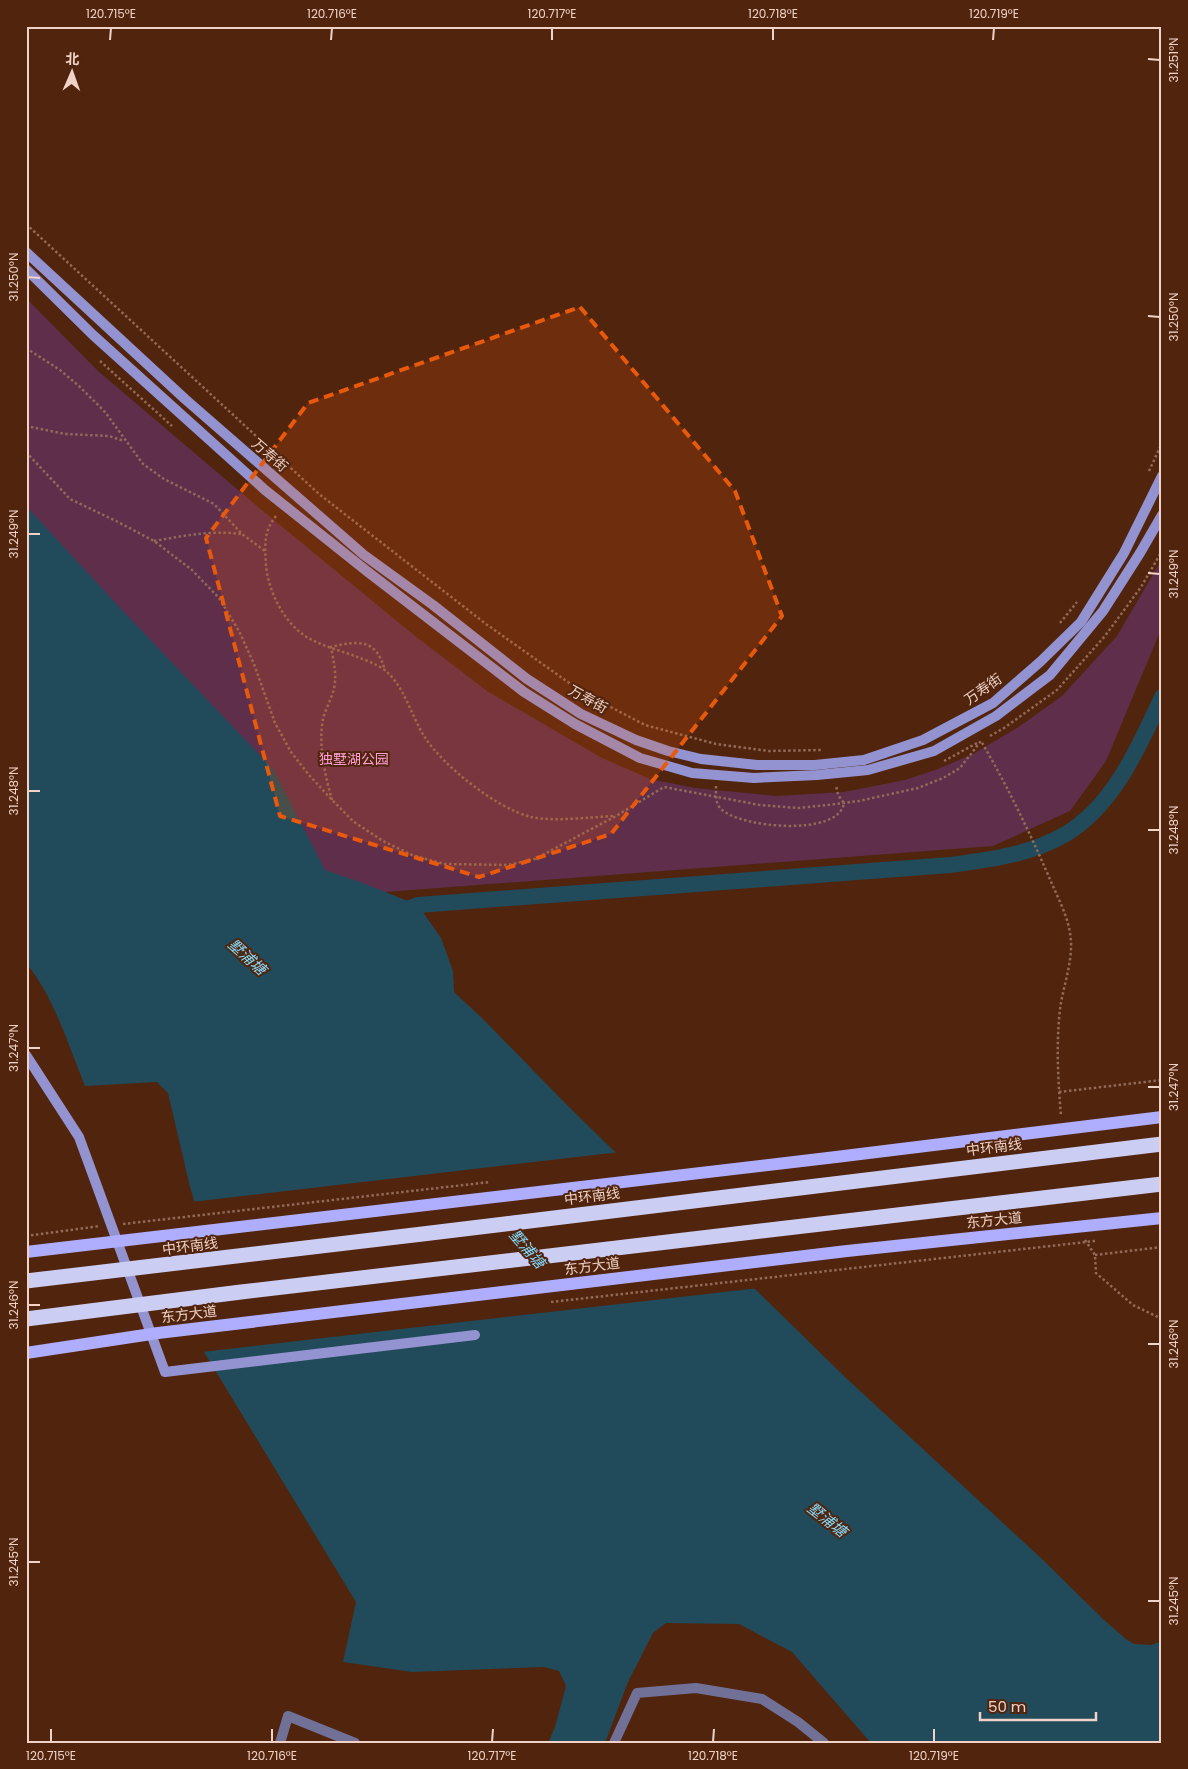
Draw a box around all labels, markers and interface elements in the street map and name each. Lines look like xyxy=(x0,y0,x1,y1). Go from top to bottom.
text: 120.715°E xyxy=(86,5,136,22)
text: 120.716°E xyxy=(307,5,357,22)
text: 120.717°E xyxy=(528,5,576,22)
text: 120.718°E xyxy=(748,5,798,22)
text: 120.719°E xyxy=(969,5,1019,22)
text: 31.251°N xyxy=(1165,37,1182,83)
north arrow xyxy=(48,48,98,98)
text: 北 xyxy=(65,49,80,69)
text: 31.250°N xyxy=(5,253,22,301)
text: 31.250°N xyxy=(1165,293,1182,341)
street label: 万寿街 xyxy=(248,434,292,476)
text: 31.249°N xyxy=(5,510,22,558)
text: 31.249°N xyxy=(1165,550,1182,598)
street label: 万寿街 xyxy=(960,669,1006,709)
street label: 万寿街 xyxy=(565,680,611,718)
park label: 独墅湖公园 xyxy=(319,749,389,769)
text: 31.248°N xyxy=(5,767,22,815)
text: 31.248°N xyxy=(1165,806,1182,854)
water label: 墅浦塘 xyxy=(224,934,273,981)
text: 31.247°N xyxy=(5,1024,22,1072)
text: 31.247°N xyxy=(1165,1063,1182,1111)
street label: 中环南线 xyxy=(965,1134,1023,1160)
street label: 中环南线 xyxy=(563,1183,621,1209)
street label: 东方大道 xyxy=(965,1207,1023,1233)
water label: 墅浦塘 xyxy=(505,1225,552,1275)
street label: 中环南线 xyxy=(161,1233,219,1259)
street label: 东方大道 xyxy=(563,1253,621,1279)
text: 31.246°N xyxy=(5,1281,22,1329)
street label: 东方大道 xyxy=(160,1301,218,1327)
text: 31.246°N xyxy=(1165,1320,1182,1368)
water label: 墅浦塘 xyxy=(803,1497,854,1544)
text: 31.245°N xyxy=(5,1538,22,1586)
text: 31.245°N xyxy=(1165,1577,1182,1625)
scale bar xyxy=(980,1689,1097,1721)
text: 50 m xyxy=(988,1696,1026,1717)
text: 120.715°E xyxy=(26,1747,76,1764)
text: 120.716°E xyxy=(247,1747,297,1764)
text: 120.717°E xyxy=(468,1747,516,1764)
text: 120.718°E xyxy=(688,1747,738,1764)
text: 120.719°E xyxy=(909,1747,959,1764)

